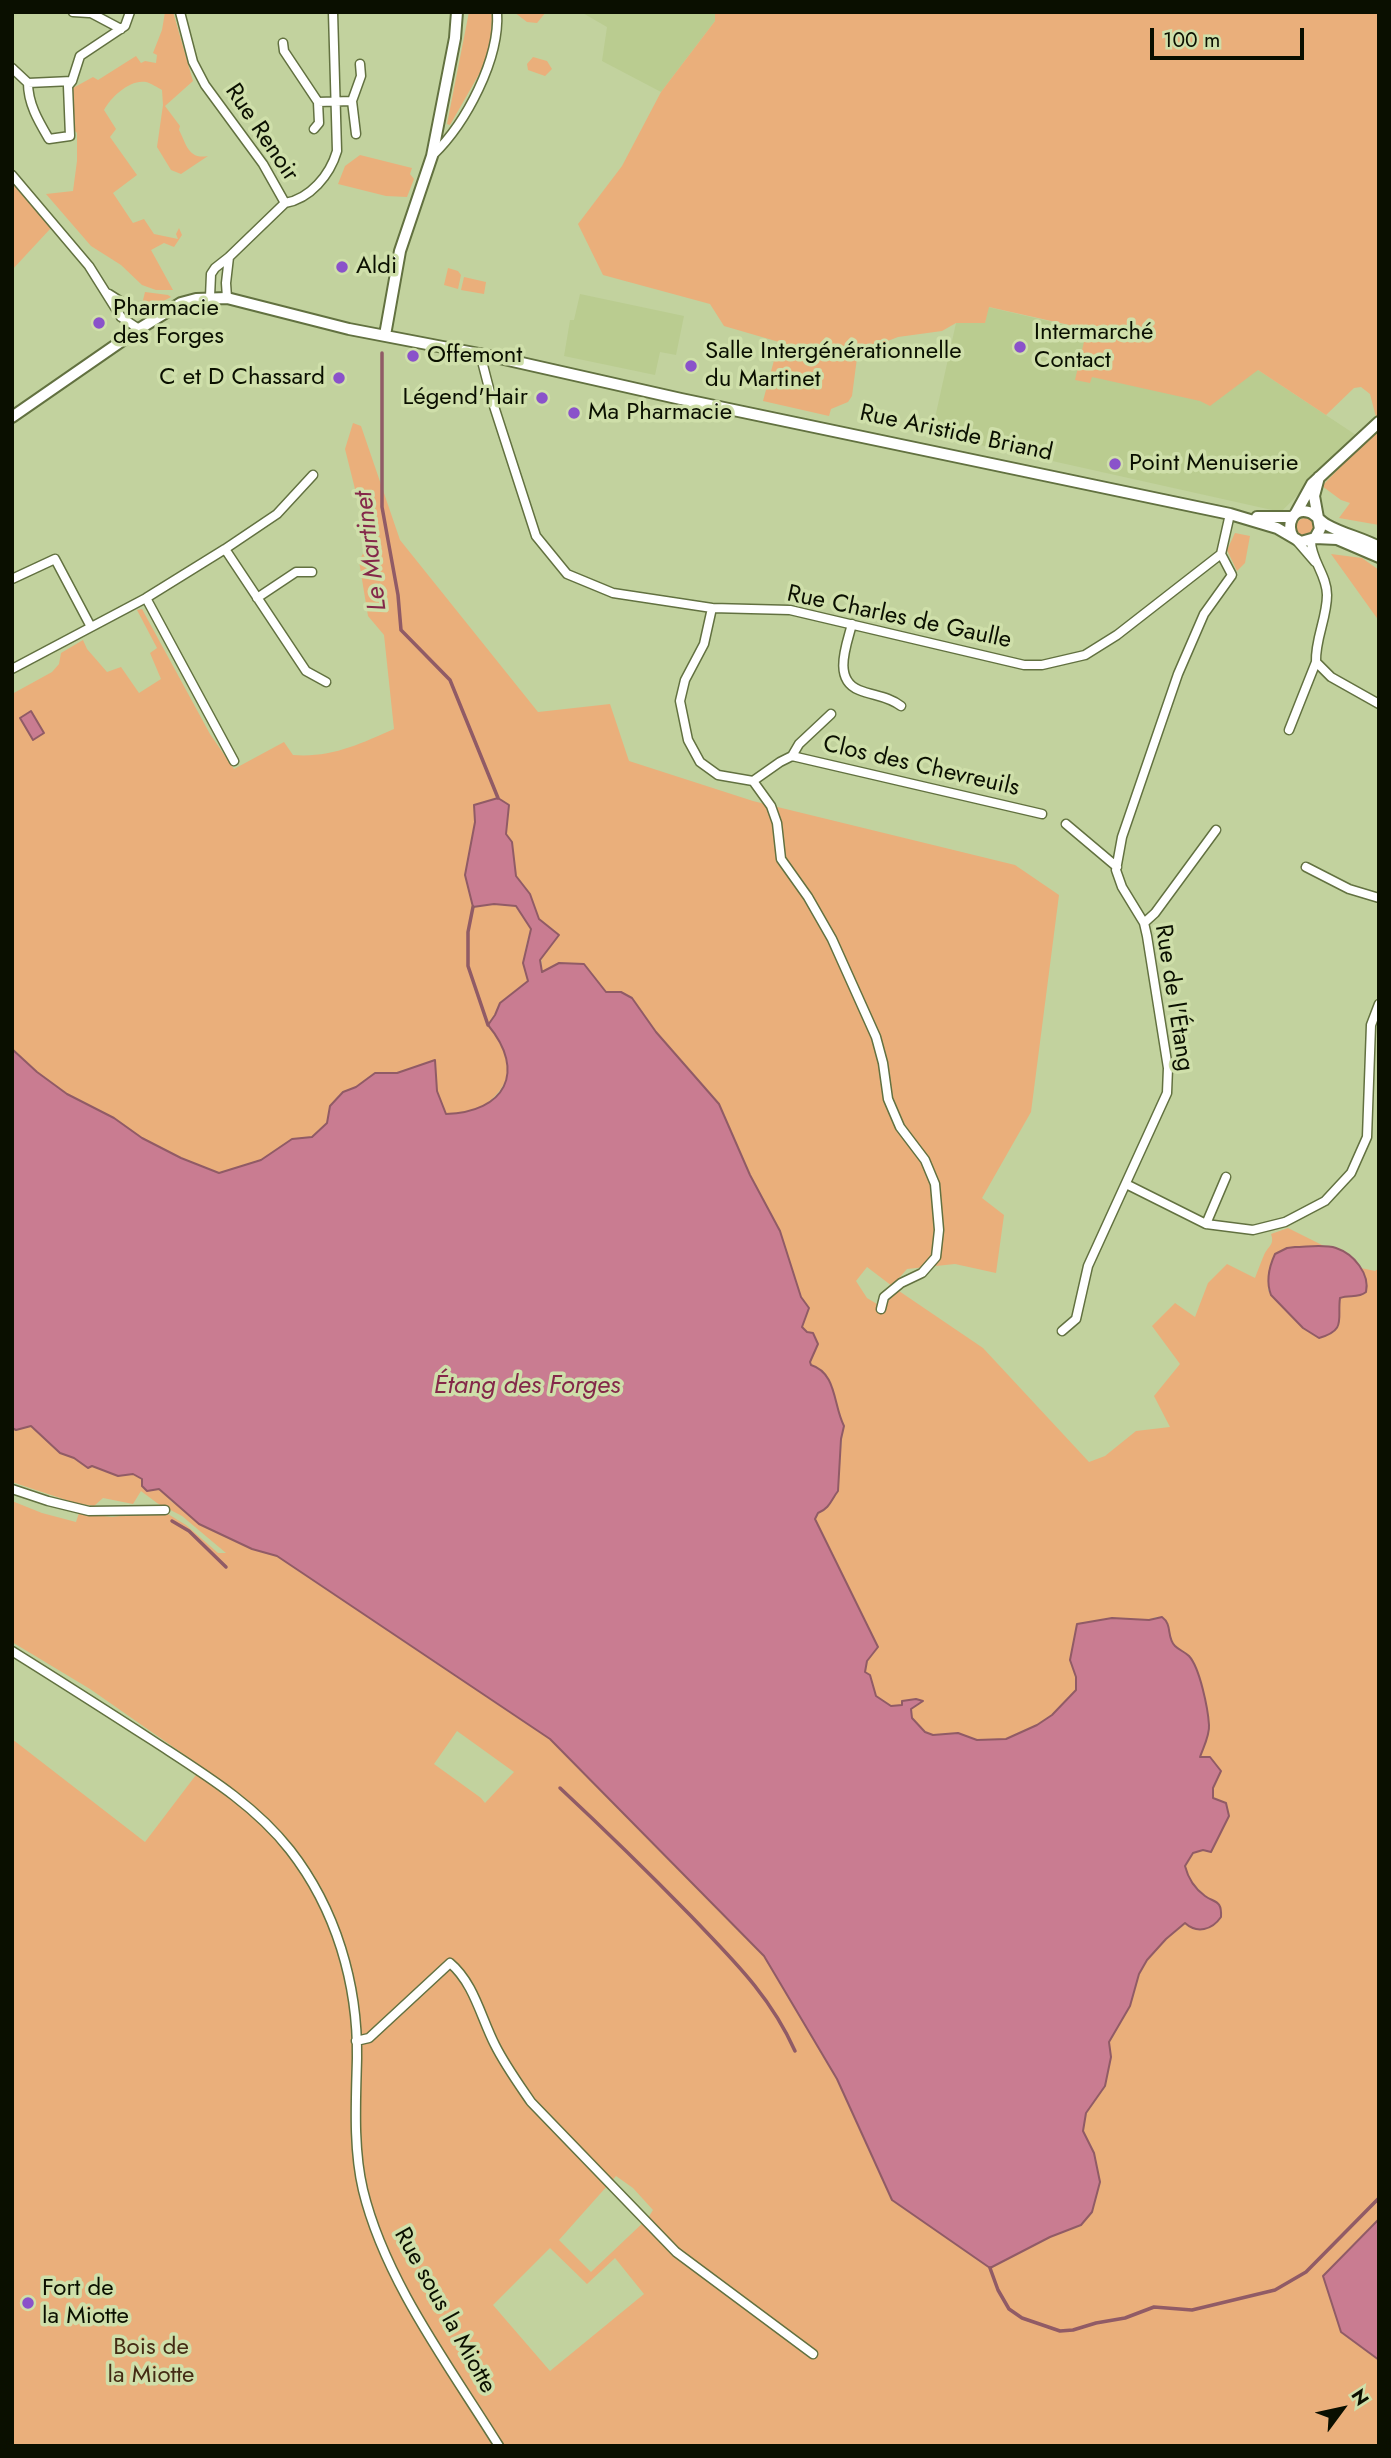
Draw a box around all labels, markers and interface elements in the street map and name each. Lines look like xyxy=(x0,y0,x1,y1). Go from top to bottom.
scale bar xyxy=(1153,14,1307,58)
text: 100 m xyxy=(1163,25,1220,55)
street label: Rue Renoir xyxy=(218,79,304,187)
place label: Aldi xyxy=(356,253,397,281)
marker: Aldi xyxy=(334,259,350,275)
place label: Pharmacie des Forges xyxy=(113,295,224,351)
marker: Pharmacie des Forges xyxy=(91,315,107,331)
place label: Intermarché Contact xyxy=(1034,319,1153,375)
place label: Salle Intergénérationnelle du Martinet xyxy=(705,338,962,394)
marker: Intermarché Contact xyxy=(1012,339,1028,355)
place label: Offemont xyxy=(427,342,522,370)
marker: Offemont xyxy=(405,348,421,364)
marker: Salle Intergénérationnelle du Martinet xyxy=(683,358,699,374)
place label: C et D Chassard xyxy=(159,364,325,392)
marker: C et D Chassard xyxy=(331,370,347,386)
place label: Légend'Hair xyxy=(403,384,528,412)
marker: Légend'Hair xyxy=(534,390,550,406)
place label: Ma Pharmacie xyxy=(588,399,732,427)
street label: Rue Aristide Briand xyxy=(857,399,1055,469)
marker: Ma Pharmacie xyxy=(566,405,582,421)
place label: Point Menuiserie xyxy=(1129,450,1298,478)
marker: Point Menuiserie xyxy=(1107,456,1123,472)
water label: Le Martinet xyxy=(349,489,395,613)
street label: Rue Charles de Gaulle xyxy=(784,580,1014,656)
street label: Clos des Chevreuils xyxy=(820,730,1022,804)
street label: Rue de l'Étang xyxy=(1147,923,1199,1073)
water label: Étang des Forges xyxy=(434,1371,620,1403)
street label: Rue sous la Miotte xyxy=(387,2223,501,2399)
place label: Fort de la Miotte xyxy=(42,2275,129,2331)
marker: Fort de la Miotte xyxy=(20,2295,36,2311)
park label: Bois de la Miotte xyxy=(108,2334,194,2390)
north arrow xyxy=(1307,2374,1377,2444)
text: N xyxy=(1345,2384,1375,2411)

